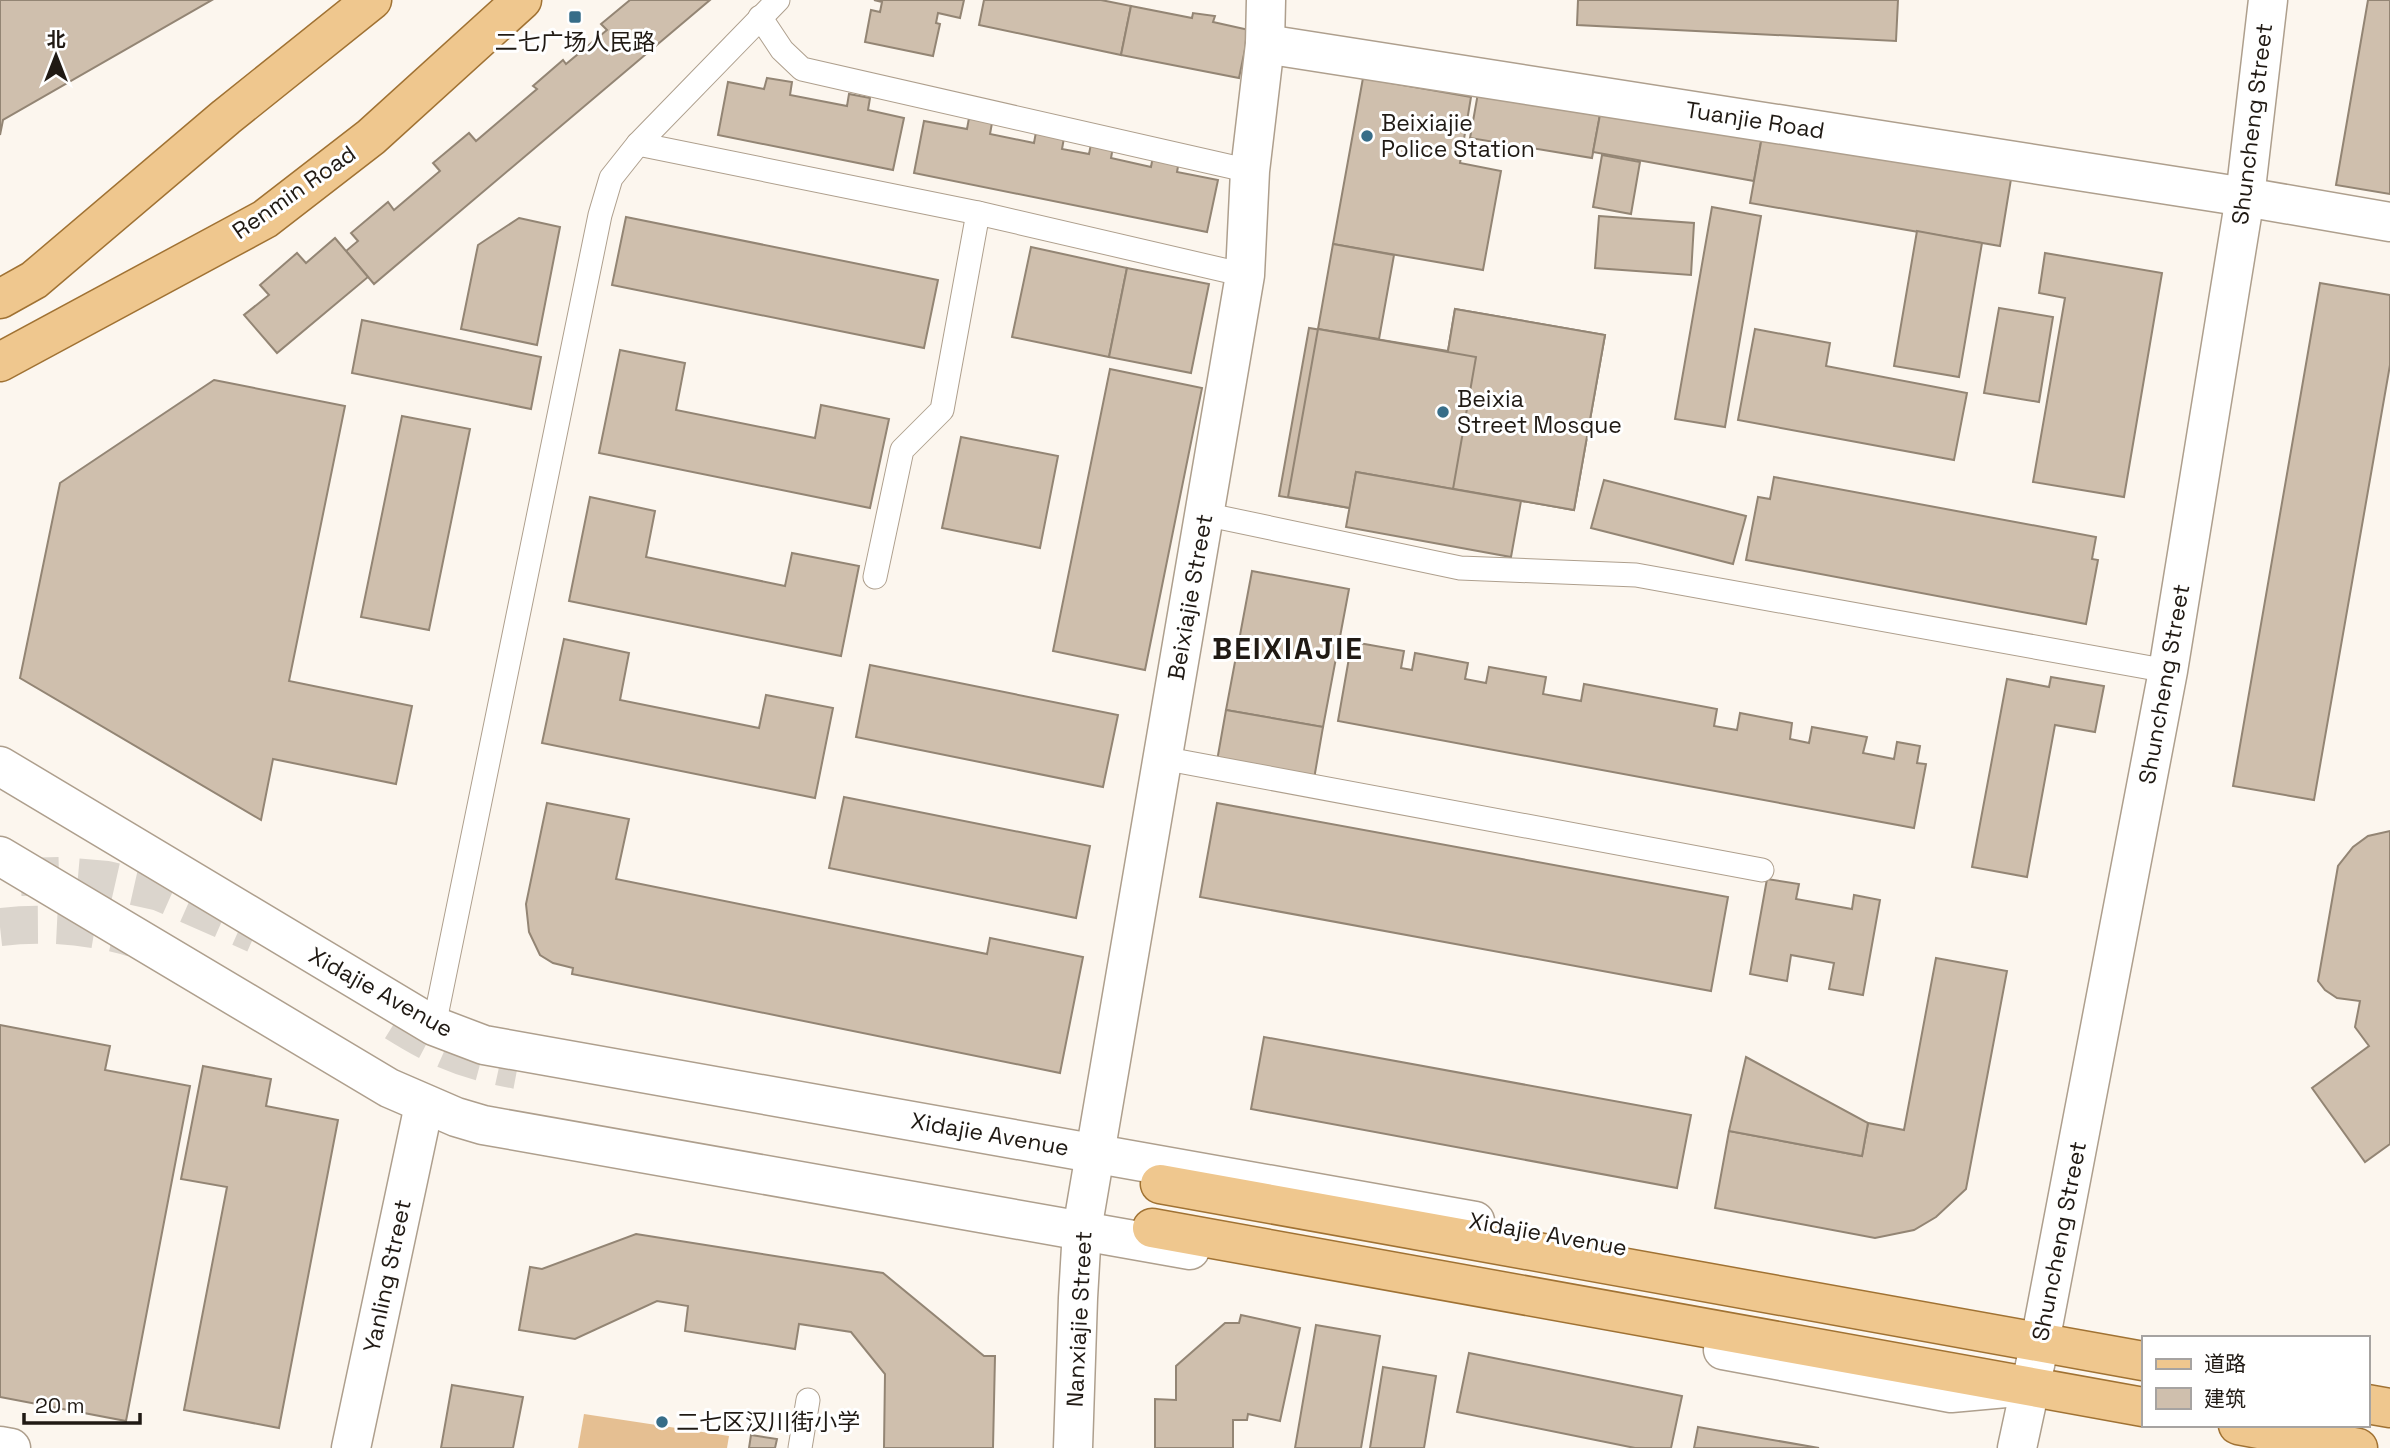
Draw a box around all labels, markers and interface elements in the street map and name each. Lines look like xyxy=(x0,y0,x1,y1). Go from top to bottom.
marker: 二七广场人民路 xyxy=(567,9,583,25)
north arrow xyxy=(21,21,91,91)
street label: Shuncheng Street xyxy=(2225,22,2279,226)
text: 北 xyxy=(46,27,66,52)
place label: 二七广场人民路 xyxy=(495,27,656,57)
street label: Tuanjie Road xyxy=(1683,94,1827,146)
place label: Beixiajie Police Station xyxy=(1381,108,1535,164)
marker: Beixiajie Police Station xyxy=(1359,128,1375,144)
street label: Renmin Road xyxy=(226,138,362,246)
place label: Beixia Street Mosque xyxy=(1457,384,1622,440)
marker: Beixia Street Mosque xyxy=(1435,404,1451,420)
street label: Beixiajie Street xyxy=(1161,512,1219,682)
street label: Shuncheng Street xyxy=(2132,582,2196,786)
district label: BEIXIAJIE xyxy=(1212,629,1364,668)
street label: Xidajie Avenue xyxy=(304,940,458,1044)
street label: Xidajie Avenue xyxy=(909,1105,1071,1163)
street label: Shuncheng Street xyxy=(2025,1139,2093,1343)
street label: Yanling Street xyxy=(356,1197,418,1355)
street label: Xidajie Avenue xyxy=(1467,1205,1629,1263)
street label: Nanxiajie Street xyxy=(1059,1230,1099,1408)
legend xyxy=(2142,1336,2369,1427)
text: 道路 xyxy=(2204,1350,2246,1377)
scale bar xyxy=(24,1382,140,1426)
text: 建筑 xyxy=(2204,1385,2246,1412)
text: 20 m xyxy=(35,1392,85,1419)
place label: 二七区汉川街小学 xyxy=(676,1407,860,1437)
marker: 二七区汉川街小学 xyxy=(654,1414,670,1430)

